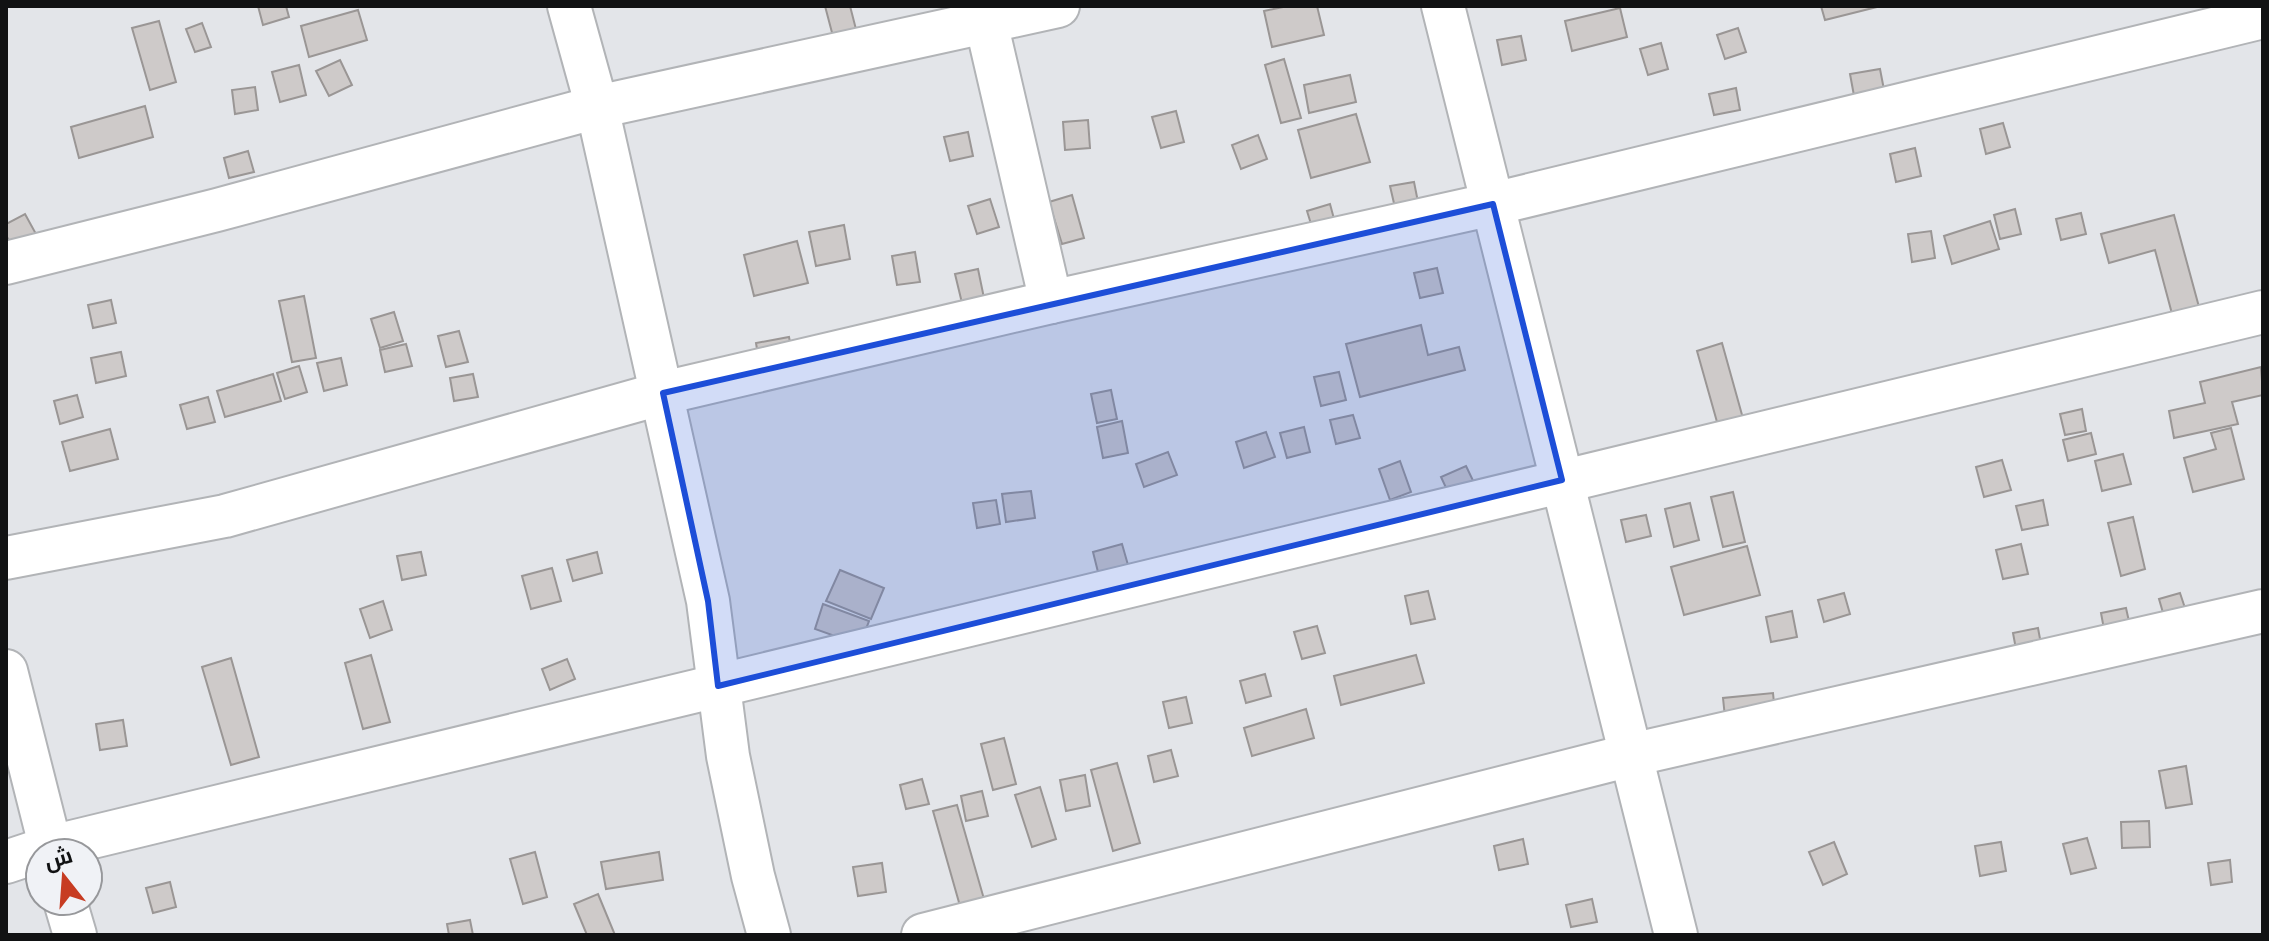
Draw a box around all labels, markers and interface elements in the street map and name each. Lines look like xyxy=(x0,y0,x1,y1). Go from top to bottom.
north arrow xyxy=(24,837,104,917)
text: ش xyxy=(41,843,76,875)

